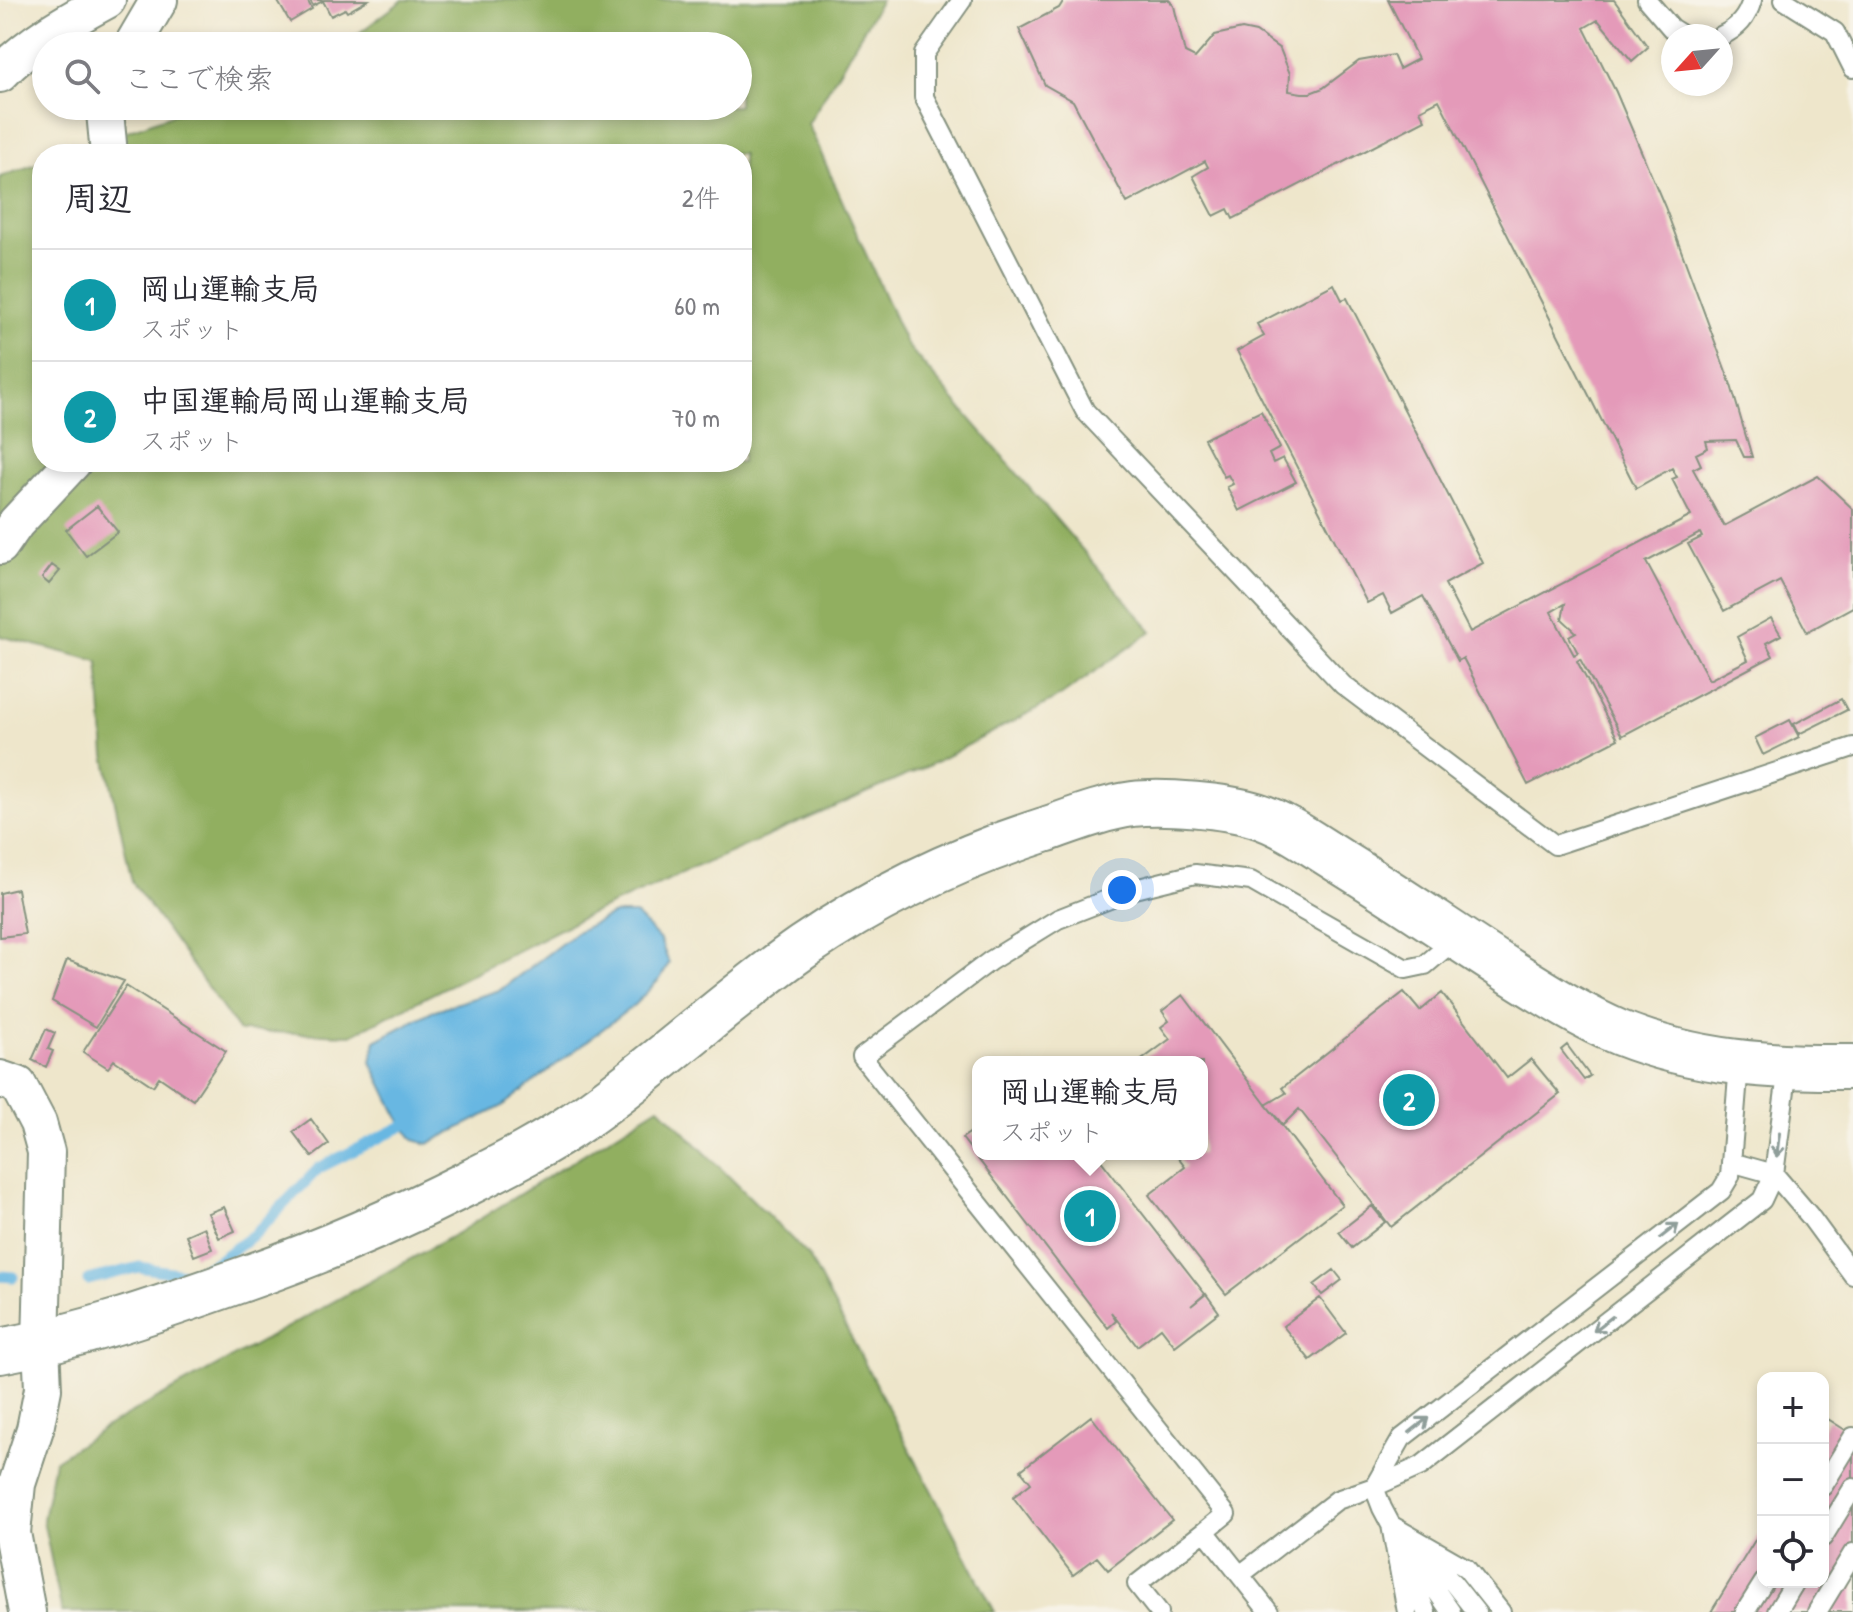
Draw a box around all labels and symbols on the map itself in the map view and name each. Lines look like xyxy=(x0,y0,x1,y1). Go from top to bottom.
north arrow xyxy=(1661,24,1733,96)
your location xyxy=(1102,870,1142,910)
pin: 2 xyxy=(1383,1070,1435,1130)
one-way arrow xyxy=(1770,1132,1785,1157)
pin: 1 xyxy=(1064,1186,1116,1246)
one-way arrow xyxy=(1658,1223,1679,1240)
one-way arrow xyxy=(1593,1315,1614,1333)
one-way arrow xyxy=(1408,1416,1429,1433)

